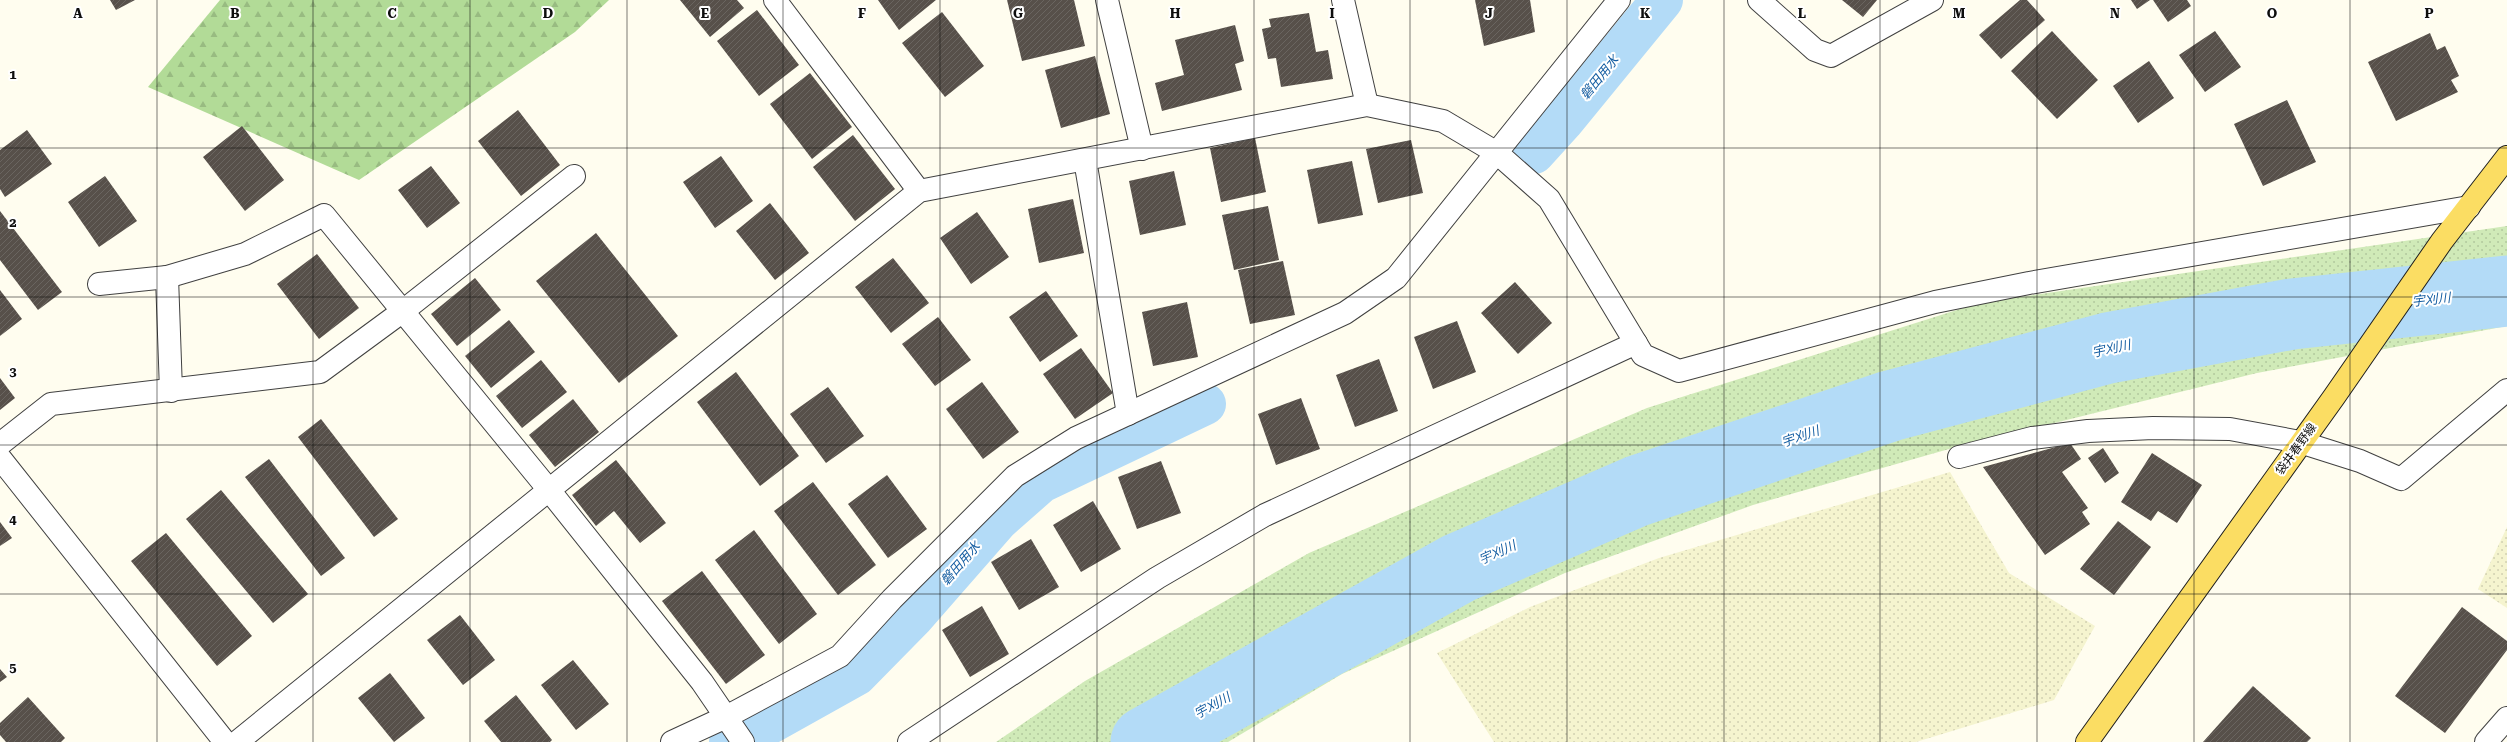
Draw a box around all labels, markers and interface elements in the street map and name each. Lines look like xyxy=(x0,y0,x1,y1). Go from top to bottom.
text: A xyxy=(73,6,83,21)
text: B xyxy=(230,6,240,21)
text: C xyxy=(387,6,397,21)
text: D xyxy=(543,6,553,21)
text: E xyxy=(701,6,709,21)
text: F xyxy=(858,6,866,21)
text: G xyxy=(1013,6,1023,21)
text: H xyxy=(1170,6,1181,21)
text: I xyxy=(1329,6,1335,21)
text: J xyxy=(1485,6,1493,21)
text: K xyxy=(1640,6,1651,21)
text: L xyxy=(1798,6,1806,21)
text: M xyxy=(1953,6,1966,21)
text: N xyxy=(2110,6,2120,21)
text: O xyxy=(2267,6,2278,21)
text: P xyxy=(2425,6,2434,21)
water label: 磐田用水 xyxy=(1577,51,1623,102)
text: 1 xyxy=(9,67,17,82)
text: 2 xyxy=(9,215,17,230)
water label: 宇刈川 xyxy=(2411,290,2453,309)
water label: 宇刈川 xyxy=(2090,337,2134,360)
text: 3 xyxy=(9,364,17,379)
street label: 袋井春野線 xyxy=(2272,421,2319,478)
water label: 宇刈川 xyxy=(1779,422,1823,450)
text: 4 xyxy=(9,512,17,527)
water label: 磐田用水 xyxy=(938,537,984,588)
water label: 宇刈川 xyxy=(1476,537,1520,567)
text: 5 xyxy=(9,660,17,675)
water label: 宇刈川 xyxy=(1192,688,1235,721)

